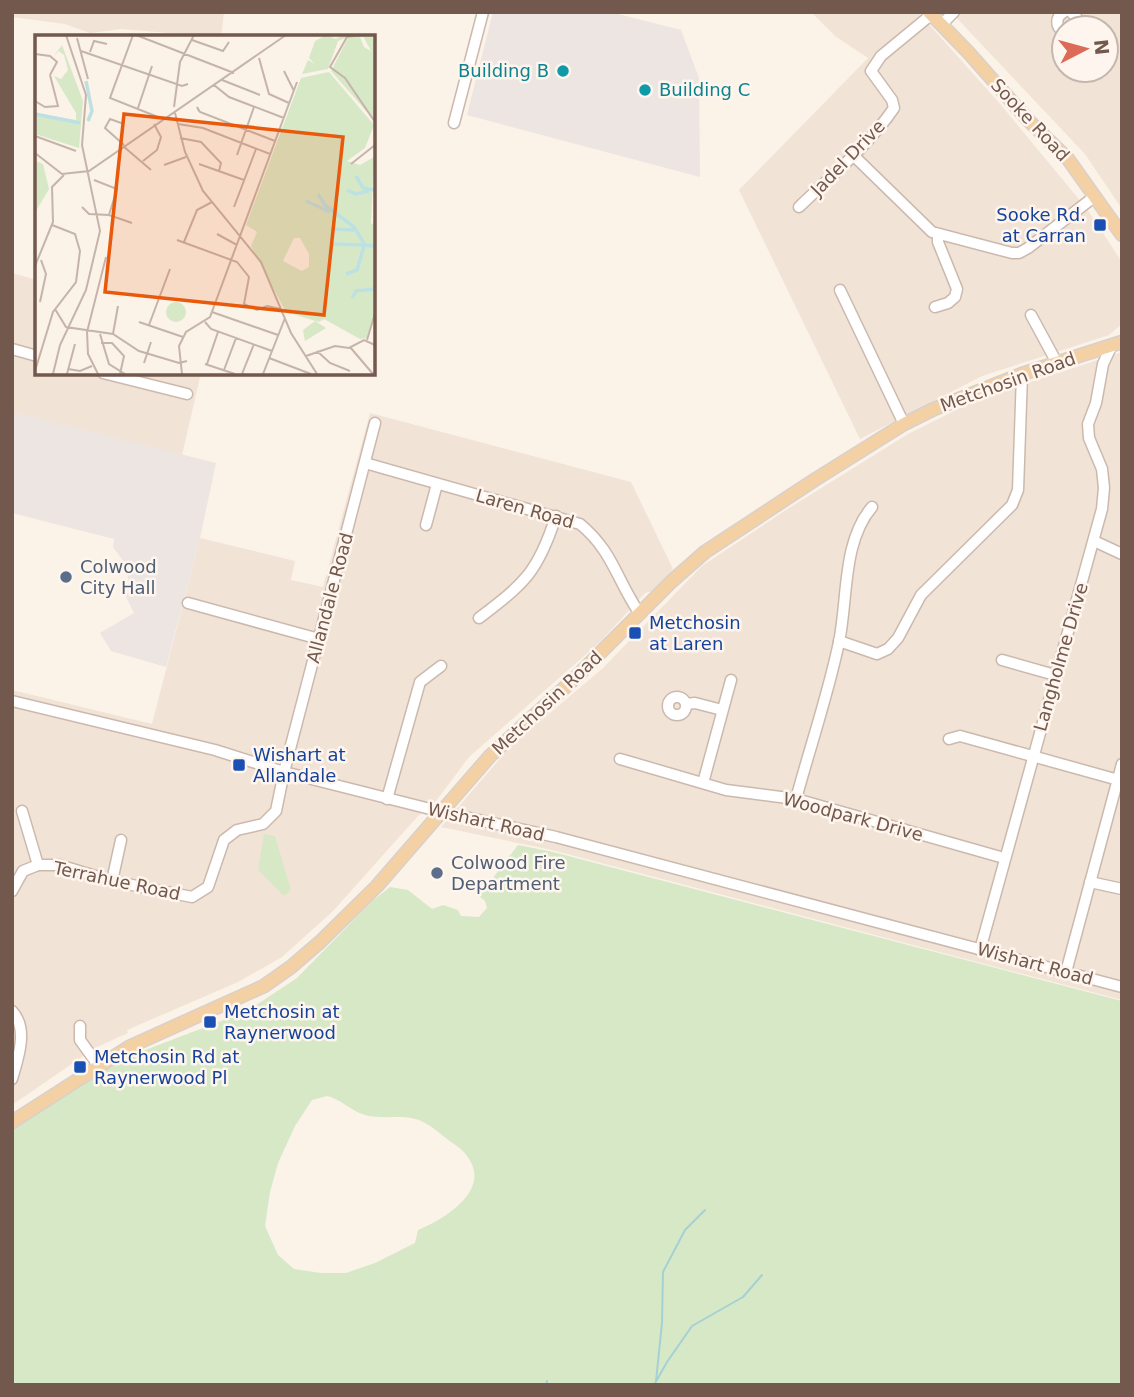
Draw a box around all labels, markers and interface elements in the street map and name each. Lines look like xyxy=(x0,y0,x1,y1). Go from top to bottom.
north arrow xyxy=(1050,14,1120,84)
inset map xyxy=(35,35,374,374)
text: N xyxy=(1090,38,1114,56)
place label: Building B xyxy=(458,60,549,81)
marker: Building B xyxy=(555,63,571,79)
street label: Sooke Road xyxy=(987,74,1074,165)
place label: Building C xyxy=(659,79,750,100)
marker: Building C xyxy=(637,82,653,98)
street label: Jadel Drive xyxy=(806,115,889,201)
place label: Sooke Rd. at Carran xyxy=(996,204,1086,246)
marker: Sooke Rd. at Carran xyxy=(1092,217,1108,233)
street label: Metchosin Road xyxy=(937,347,1078,416)
street label: Laren Road xyxy=(473,484,577,533)
street label: Allandale Road xyxy=(302,530,357,665)
place label: Colwood City Hall xyxy=(80,556,157,598)
marker: Colwood City Hall xyxy=(58,569,74,585)
street label: Langholme Drive xyxy=(1029,580,1092,734)
place label: Metchosin at Laren xyxy=(649,612,741,654)
marker: Metchosin at Laren xyxy=(627,625,643,641)
street label: Metchosin Road xyxy=(487,646,606,759)
place label: Wishart at Allandale xyxy=(253,744,346,786)
marker: Wishart at Allandale xyxy=(231,757,247,773)
street label: Woodpark Drive xyxy=(781,788,925,845)
street label: Wishart Road xyxy=(425,798,547,845)
place label: Colwood Fire Department xyxy=(451,852,566,894)
street label: Terrahue Road xyxy=(51,857,183,904)
marker: Colwood Fire Department xyxy=(429,865,445,881)
street label: Wishart Road xyxy=(975,938,1096,989)
place label: Metchosin at Raynerwood xyxy=(224,1001,340,1043)
marker: Metchosin at Raynerwood xyxy=(202,1014,218,1030)
place label: Metchosin Rd at Raynerwood Pl xyxy=(94,1046,239,1088)
marker: Metchosin Rd at Raynerwood Pl xyxy=(72,1059,88,1075)

